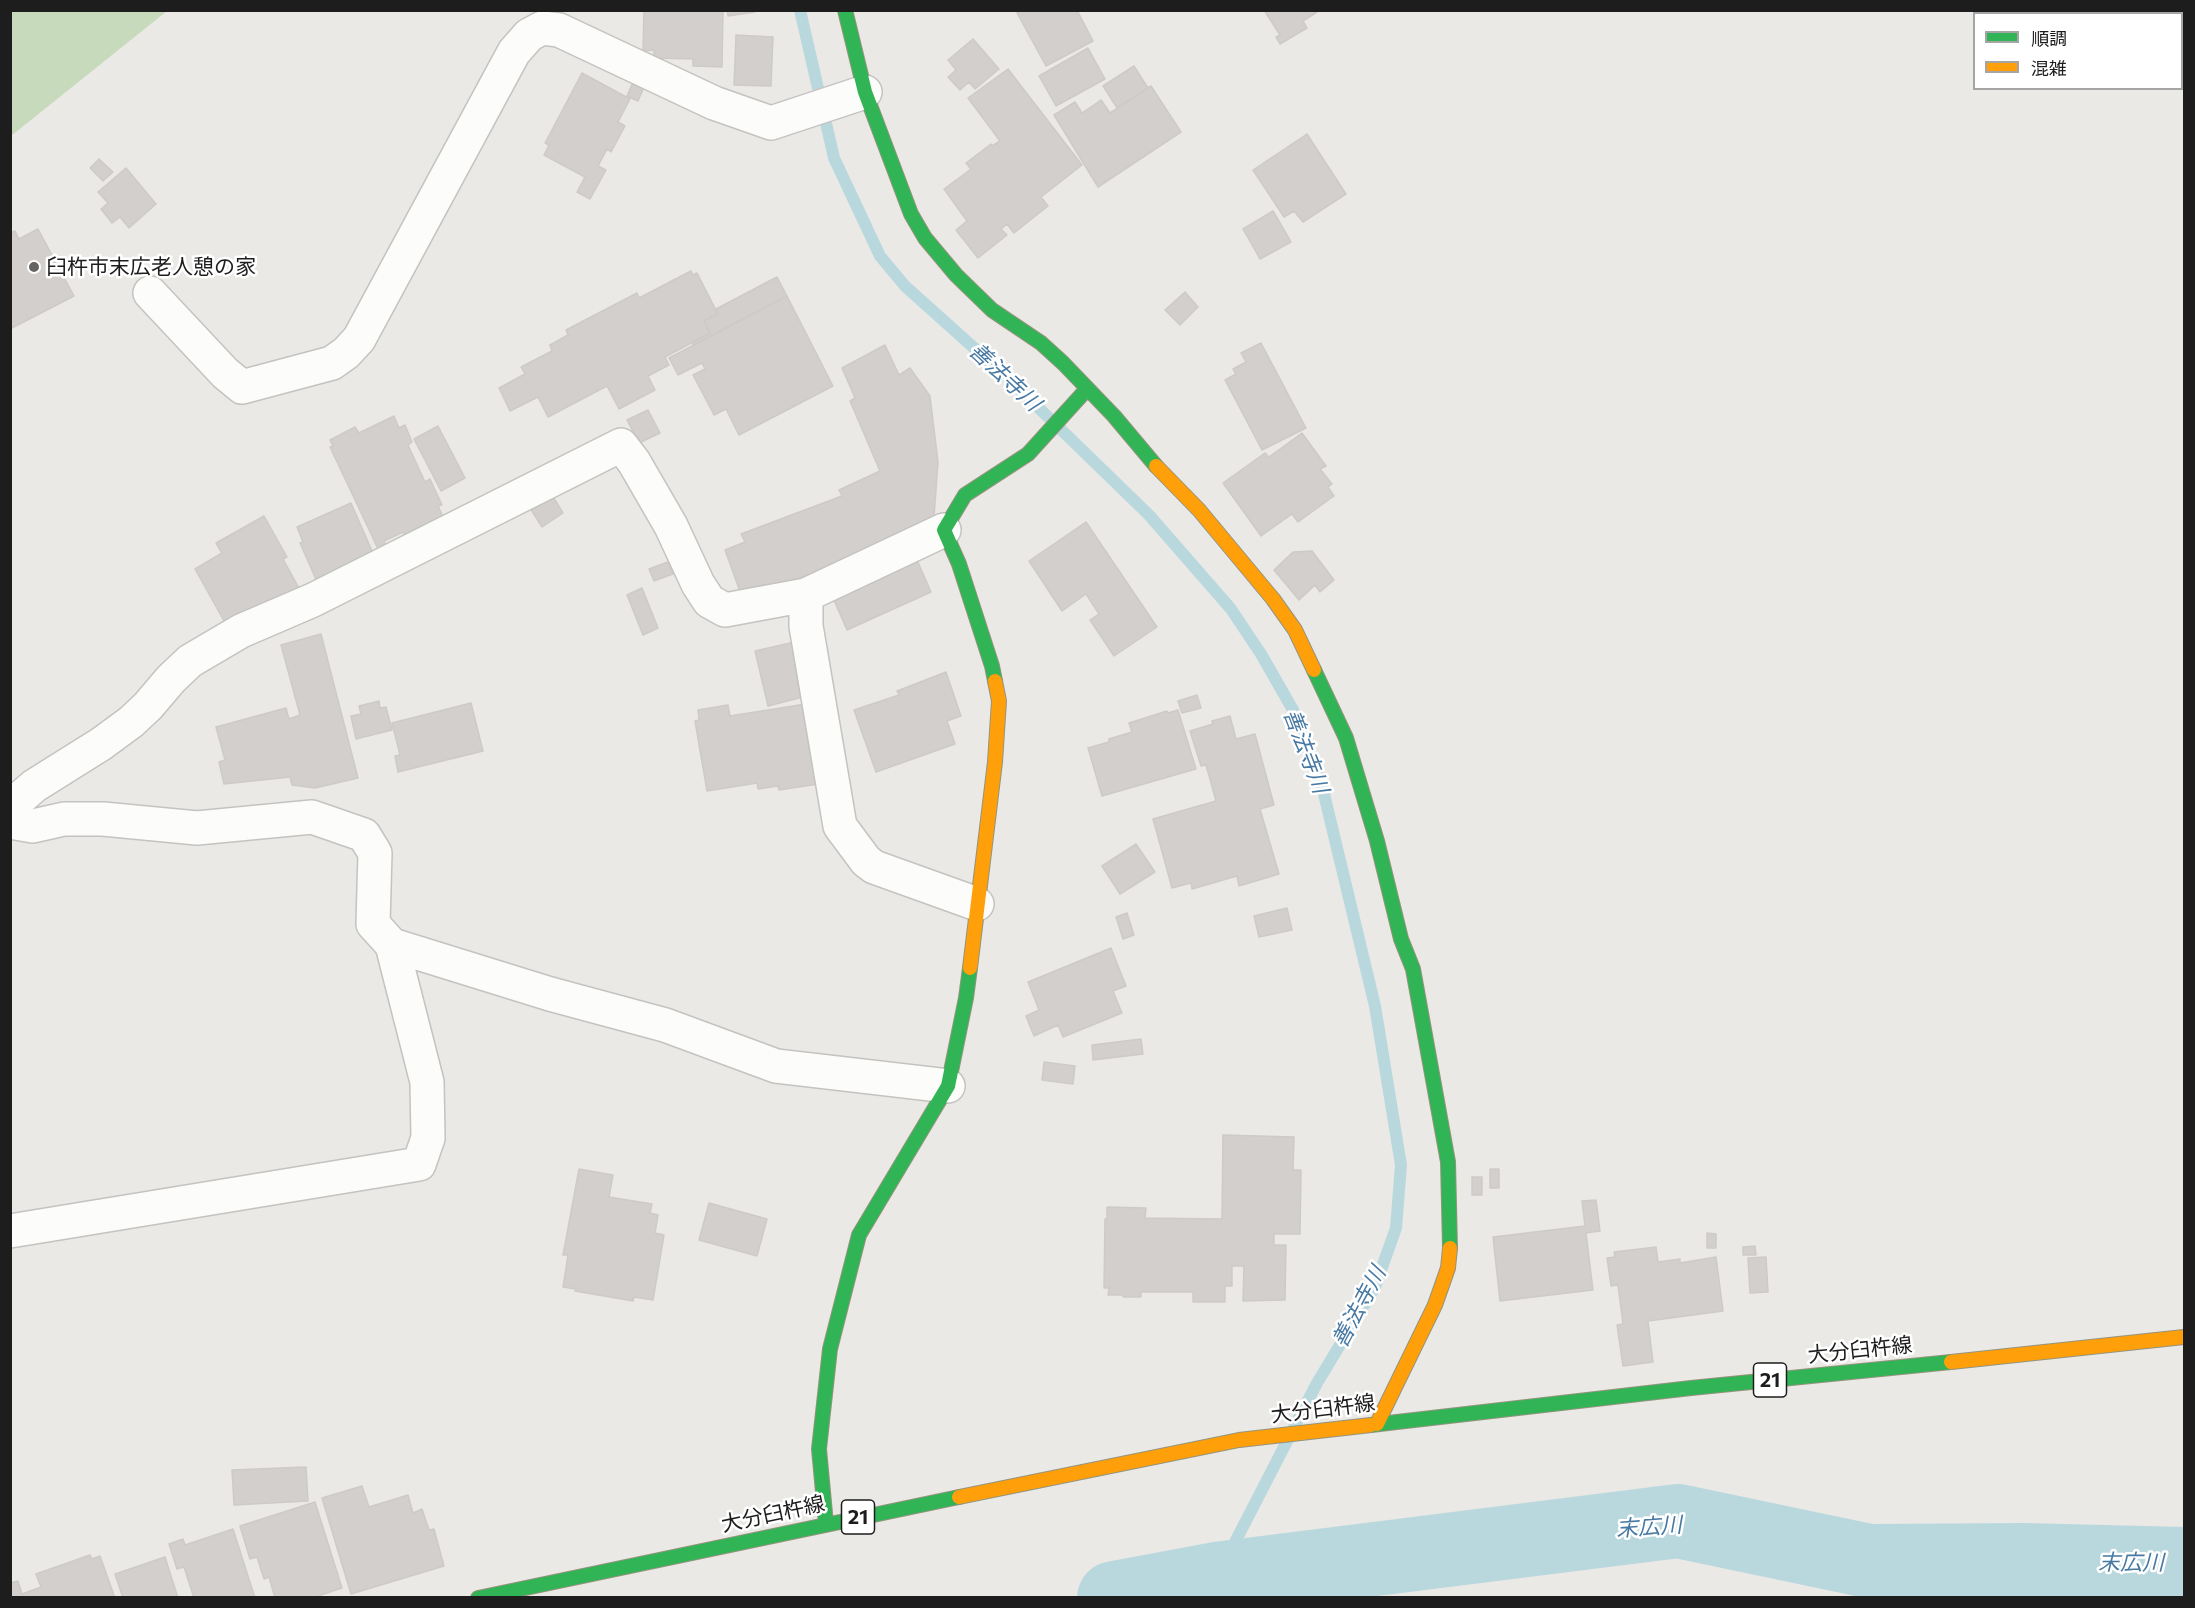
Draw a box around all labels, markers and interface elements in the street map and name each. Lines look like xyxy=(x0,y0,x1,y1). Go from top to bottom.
legend xyxy=(1973,12,2183,90)
text: 順調 xyxy=(2031,27,2067,49)
text: 混雑 xyxy=(2031,57,2067,79)
place label: 臼杵市末広老人憩の家 xyxy=(46,254,256,280)
marker: 臼杵市末広老人憩の家 xyxy=(27,260,41,274)
water label: 善法寺川 xyxy=(964,337,1046,417)
water label: 善法寺川 xyxy=(1278,705,1334,797)
water label: 善法寺川 xyxy=(1327,1262,1391,1352)
street label: 大分臼杵線 xyxy=(1806,1332,1914,1368)
road number: 21 xyxy=(1754,1363,1786,1397)
street label: 大分臼杵線 xyxy=(1269,1390,1377,1428)
street label: 大分臼杵線 xyxy=(719,1491,827,1537)
road number: 21 xyxy=(842,1500,874,1534)
water label: 末広川 xyxy=(1615,1512,1683,1542)
water label: 末広川 xyxy=(2098,1550,2164,1576)

